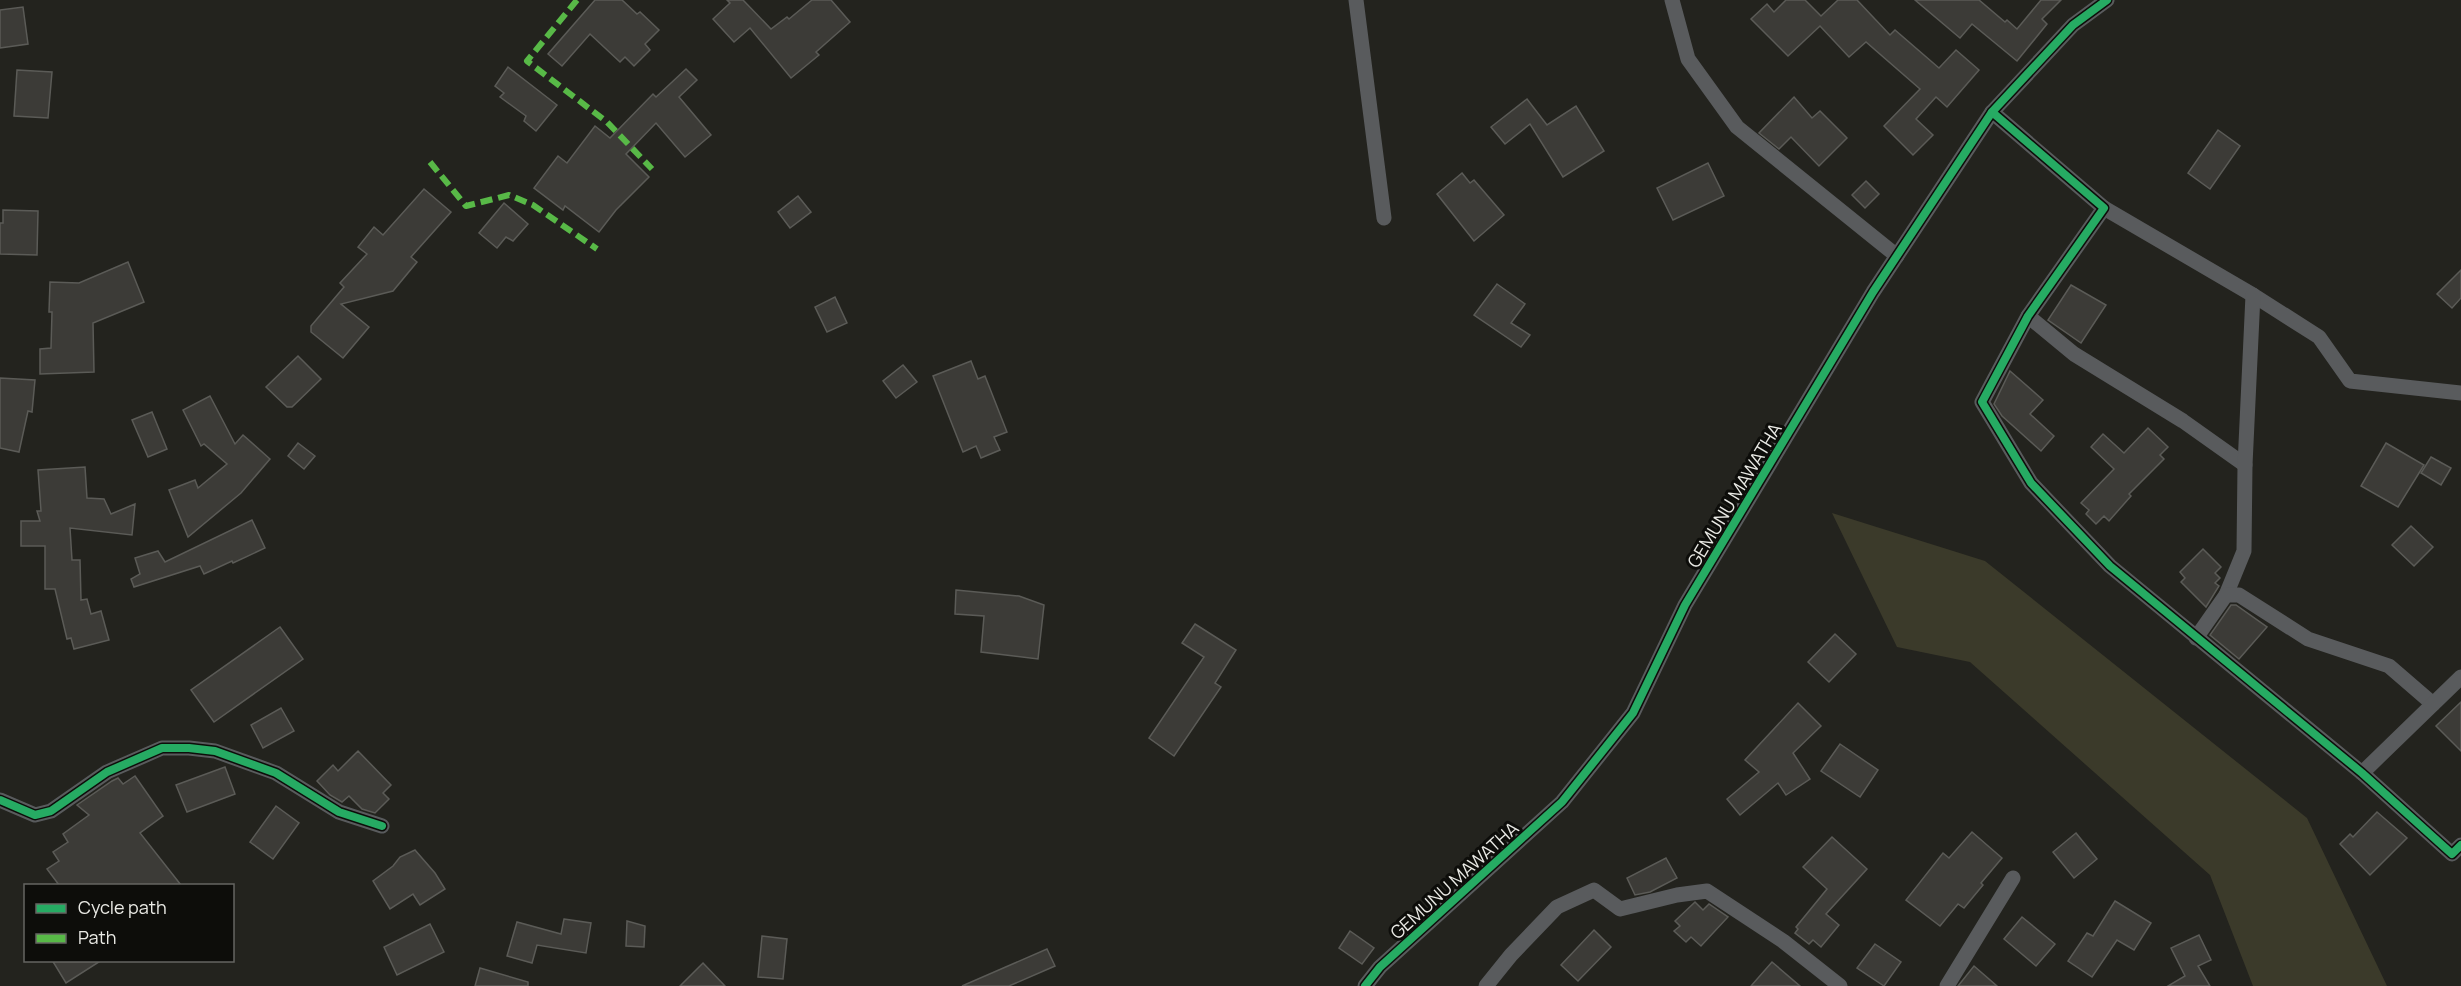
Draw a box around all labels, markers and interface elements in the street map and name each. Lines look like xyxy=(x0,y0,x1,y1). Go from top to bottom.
street label: GEMUNU MAWATHA xyxy=(1681,418,1787,572)
street label: GEMUNU MAWATHA xyxy=(1385,816,1524,944)
legend xyxy=(24,884,234,962)
text: Cycle path xyxy=(78,895,167,919)
text: Path xyxy=(78,925,116,949)

